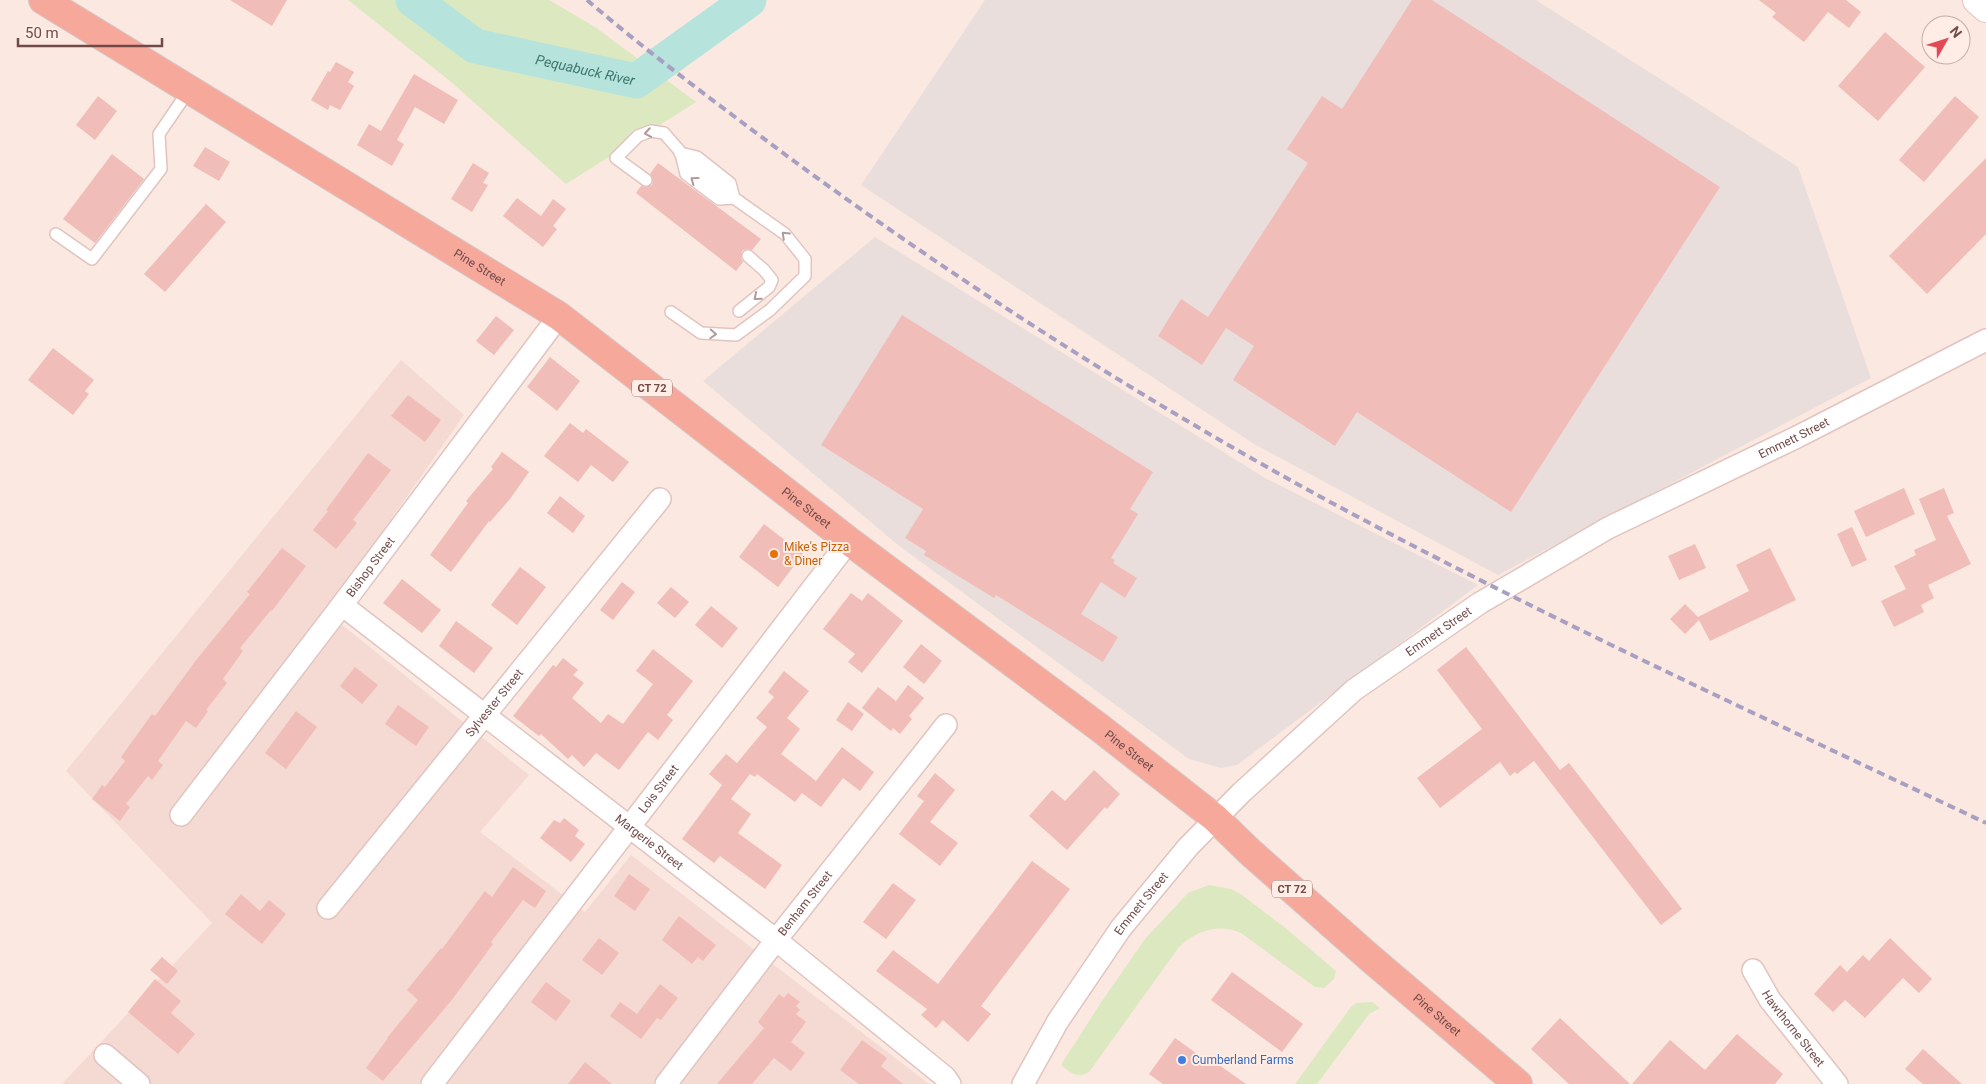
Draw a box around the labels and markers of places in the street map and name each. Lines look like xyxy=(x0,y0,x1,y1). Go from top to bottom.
place label: Mike's Pizza & Diner xyxy=(784,540,849,568)
marker: Mike's Pizza & Diner xyxy=(768,548,780,560)
place label: Cumberland Farms xyxy=(1192,1053,1294,1067)
marker: Cumberland Farms xyxy=(1176,1054,1188,1066)

